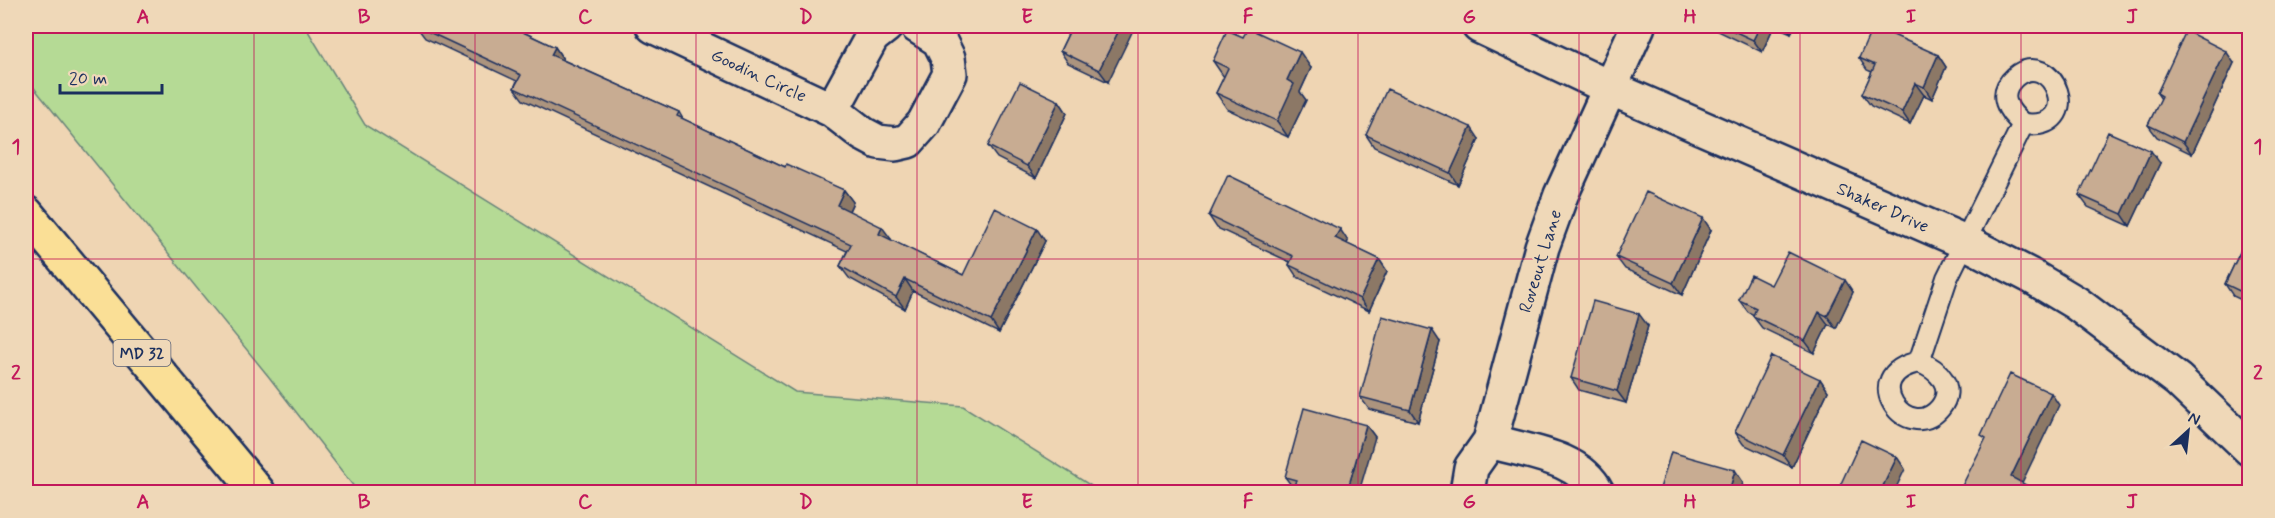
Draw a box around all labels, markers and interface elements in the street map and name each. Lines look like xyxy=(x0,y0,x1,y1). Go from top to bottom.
text: A xyxy=(136,4,150,31)
text: B xyxy=(358,4,371,31)
text: C xyxy=(578,4,593,31)
text: D xyxy=(799,4,813,31)
text: E xyxy=(1021,4,1033,31)
text: F xyxy=(1243,4,1254,31)
text: G xyxy=(1462,4,1476,31)
text: H xyxy=(1683,4,1697,31)
text: I xyxy=(1906,4,1916,31)
text: J xyxy=(2126,4,2138,31)
street label: Goodin Circle xyxy=(707,43,810,109)
scale bar xyxy=(60,57,162,95)
text: 20 m xyxy=(69,67,107,91)
text: 1 xyxy=(12,134,20,161)
text: 1 xyxy=(2254,134,2262,161)
street label: Shaker Drive xyxy=(1833,177,1933,239)
street label: Roveout Lane xyxy=(1514,207,1568,316)
road number: MD 32 xyxy=(114,340,170,366)
text: 2 xyxy=(11,360,21,387)
text: 2 xyxy=(2253,360,2263,387)
north arrow xyxy=(2158,401,2218,461)
text: N xyxy=(2185,407,2204,431)
text: A xyxy=(136,489,150,516)
text: B xyxy=(358,489,371,516)
text: C xyxy=(578,489,593,516)
text: D xyxy=(799,489,813,516)
text: E xyxy=(1021,489,1033,516)
text: F xyxy=(1243,489,1254,516)
text: G xyxy=(1462,489,1476,516)
text: H xyxy=(1683,489,1697,516)
text: I xyxy=(1906,489,1916,516)
text: J xyxy=(2126,489,2138,516)

